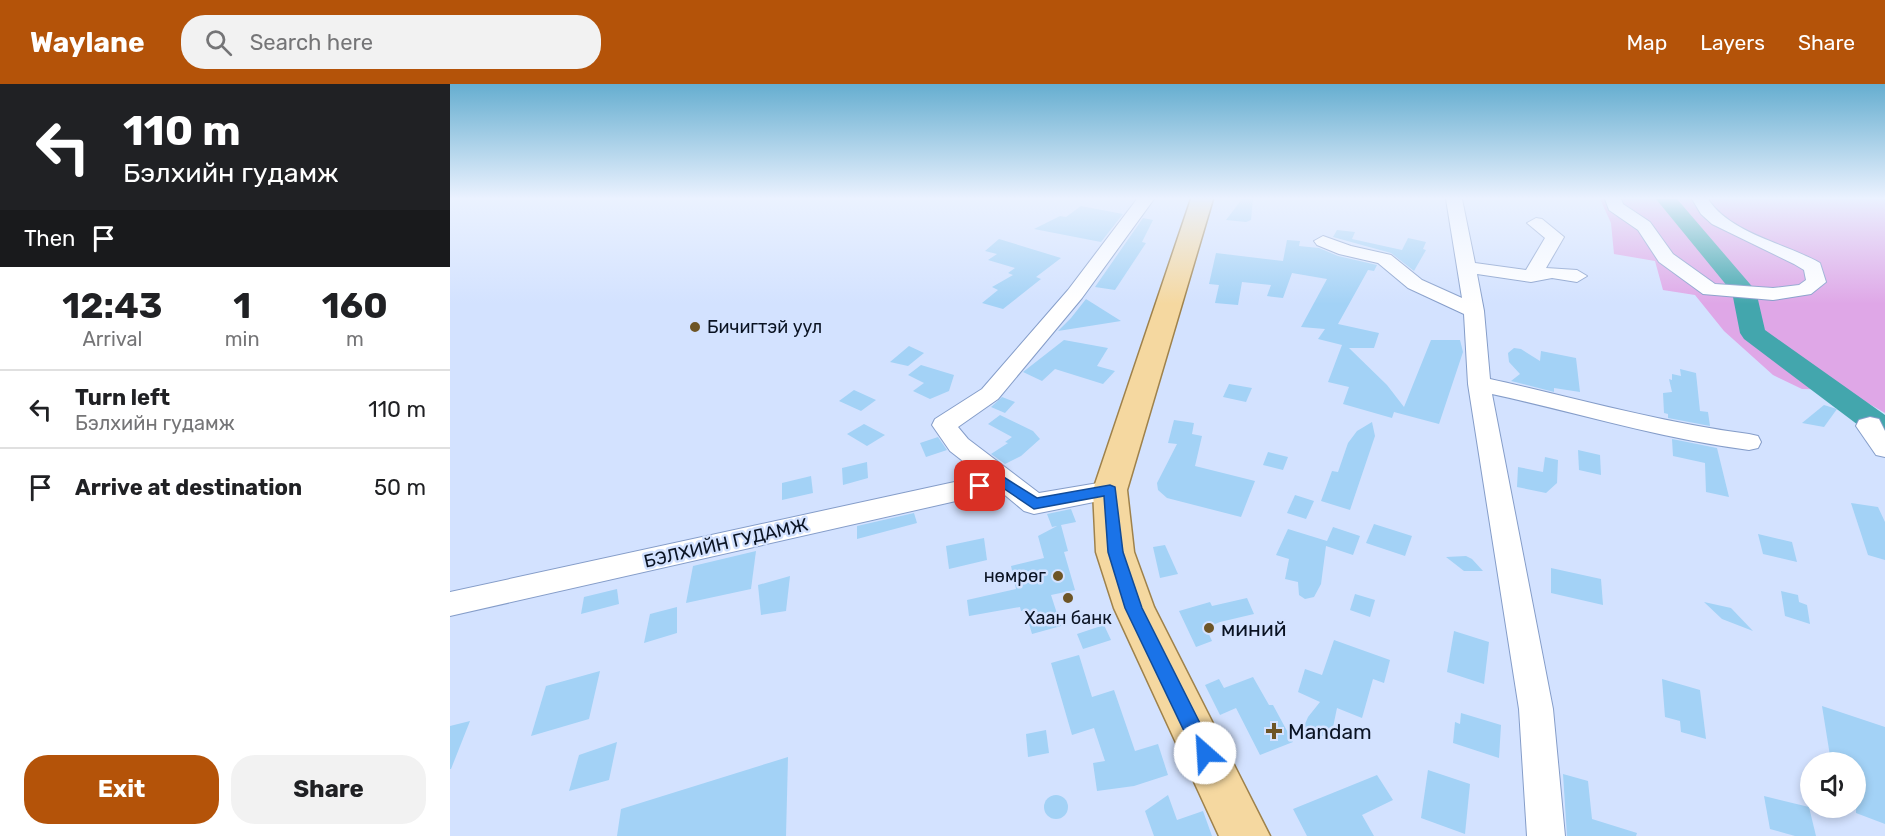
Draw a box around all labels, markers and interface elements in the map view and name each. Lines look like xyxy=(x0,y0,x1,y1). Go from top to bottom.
search box xyxy=(181,15,601,69)
text: Waylane xyxy=(30,26,145,59)
icon: search xyxy=(202,26,235,59)
text: Search here xyxy=(250,29,373,56)
text: Map xyxy=(1626,30,1667,55)
text: Layers xyxy=(1700,30,1765,55)
text: Share xyxy=(1798,30,1855,55)
text: 110 m xyxy=(123,106,241,156)
icon: left xyxy=(24,108,102,186)
text: Бэлхийн гудамж xyxy=(123,157,339,189)
icon: arrive xyxy=(87,222,120,255)
text: Then xyxy=(24,225,75,252)
text: 12:43 xyxy=(62,284,162,327)
text: 1 xyxy=(233,284,251,327)
text: 160 xyxy=(322,284,388,327)
place label: Бичигтэй уул xyxy=(707,316,822,338)
marker: Бичигтэй уул xyxy=(688,320,702,334)
text: Arrival xyxy=(82,327,142,351)
text: min xyxy=(225,327,260,351)
text: m xyxy=(346,327,364,351)
text: Turn left xyxy=(75,384,170,411)
icon: left xyxy=(24,393,57,426)
text: 110 m xyxy=(368,396,426,423)
text: Бэлхийн гудамж xyxy=(75,411,235,435)
pin xyxy=(954,460,1005,511)
icon: arrive xyxy=(963,469,996,502)
icon: arrive xyxy=(24,471,57,504)
text: Arrive at destination xyxy=(75,474,302,501)
text: 50 m xyxy=(374,474,426,501)
street label: БЭЛХИЙН ГУДАМЖ xyxy=(642,513,810,573)
place label: нөмрөг xyxy=(984,565,1046,587)
marker: нөмрөг xyxy=(1051,569,1065,583)
marker: Хаан банк xyxy=(1061,591,1075,605)
place label: Хаан банк xyxy=(1024,607,1112,629)
place label: миний xyxy=(1221,616,1286,641)
marker: миний xyxy=(1202,621,1216,635)
place label: Mandam xyxy=(1288,719,1372,744)
position arrow xyxy=(1173,721,1237,785)
marker: Mandam xyxy=(1265,722,1283,740)
map controls xyxy=(1800,752,1866,818)
button: sound xyxy=(1800,752,1866,818)
button: Exit xyxy=(24,755,219,824)
button: Share xyxy=(231,755,426,824)

